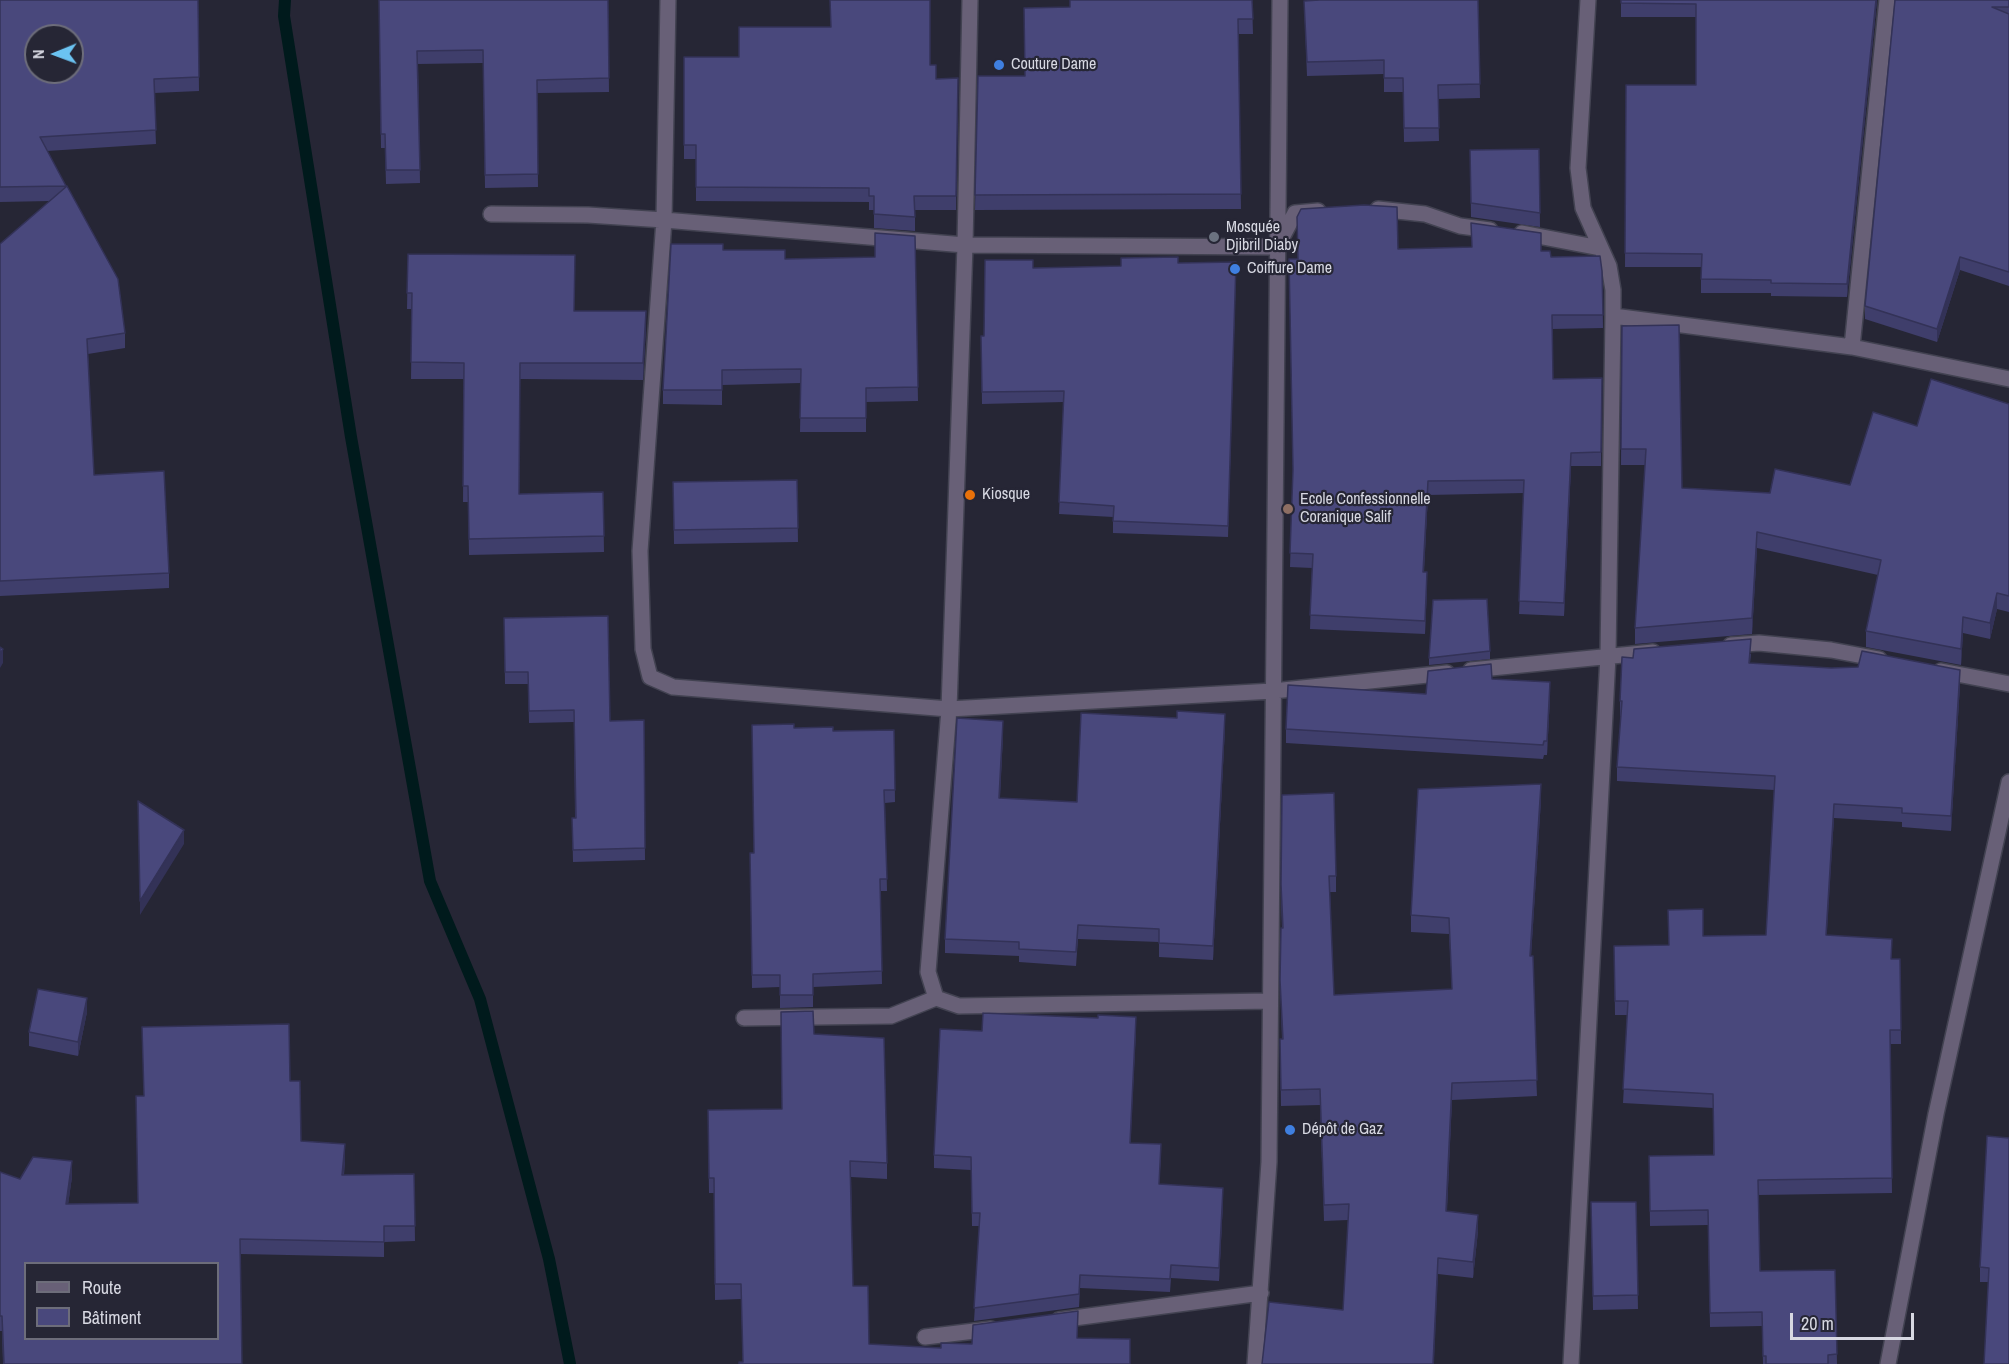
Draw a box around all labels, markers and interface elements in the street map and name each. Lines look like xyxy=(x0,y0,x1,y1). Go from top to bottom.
north arrow xyxy=(24,24,84,84)
text: N xyxy=(27,49,49,59)
place label: Couture Dame xyxy=(1011,55,1096,75)
marker: Couture Dame xyxy=(992,58,1006,72)
place label: Mosquée Djibril Diaby xyxy=(1226,218,1298,256)
marker: Mosquée Djibril Diaby xyxy=(1207,230,1221,244)
place label: Coiffure Dame xyxy=(1247,259,1332,279)
marker: Coiffure Dame xyxy=(1228,262,1242,276)
place label: Kiosque xyxy=(982,485,1030,505)
marker: Kiosque xyxy=(963,488,977,502)
place label: Ecole Confessionnelle Coranique Salif xyxy=(1300,490,1431,528)
marker: Ecole Confessionnelle Coranique Salif xyxy=(1281,502,1295,516)
place label: Dépôt de Gaz xyxy=(1302,1120,1383,1140)
marker: Dépôt de Gaz xyxy=(1283,1123,1297,1137)
legend xyxy=(24,1262,219,1340)
text: Route xyxy=(82,1275,121,1300)
scale bar xyxy=(1793,1301,1918,1339)
text: Bâtiment xyxy=(82,1305,141,1330)
text: 20 m xyxy=(1801,1311,1834,1336)

